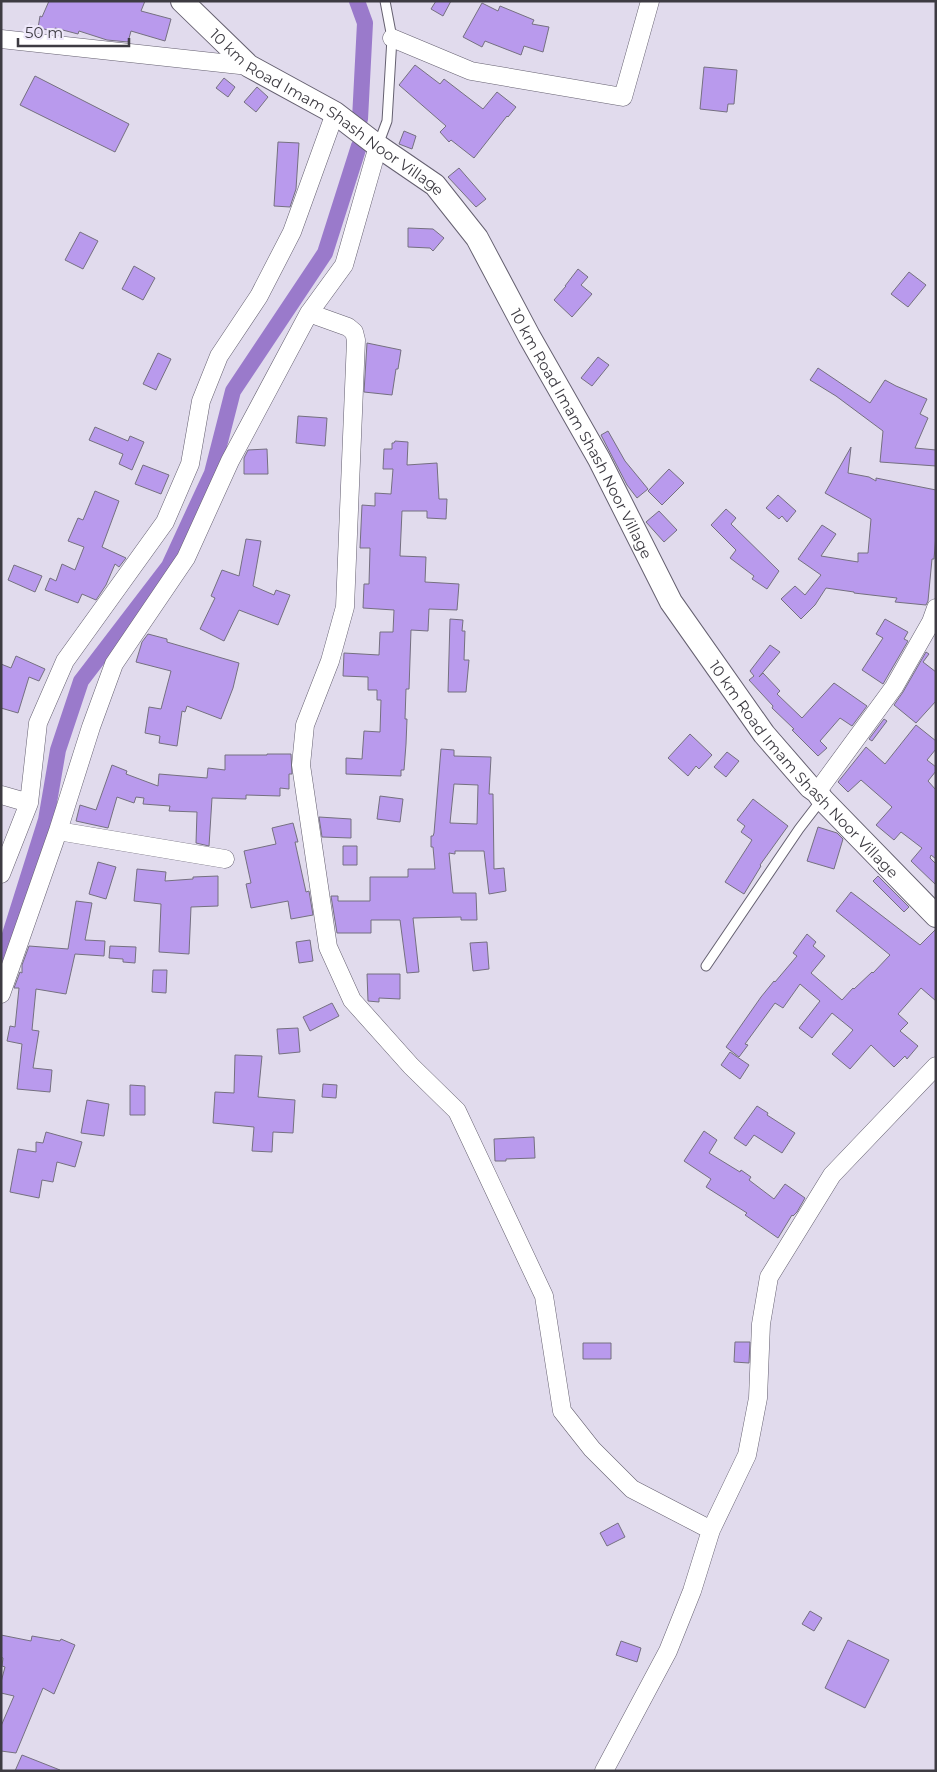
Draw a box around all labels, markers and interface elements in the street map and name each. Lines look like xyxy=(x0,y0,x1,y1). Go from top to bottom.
scale bar xyxy=(18,15,129,47)
text: 50 m xyxy=(25,23,63,42)
street label: 10 km Road Imam Shash Noor Village xyxy=(206,24,449,199)
street label: 10 km Road Imam Shash Noor Village xyxy=(507,305,657,562)
street label: 10 km Road Imam Shash Noor Village xyxy=(706,657,903,882)

